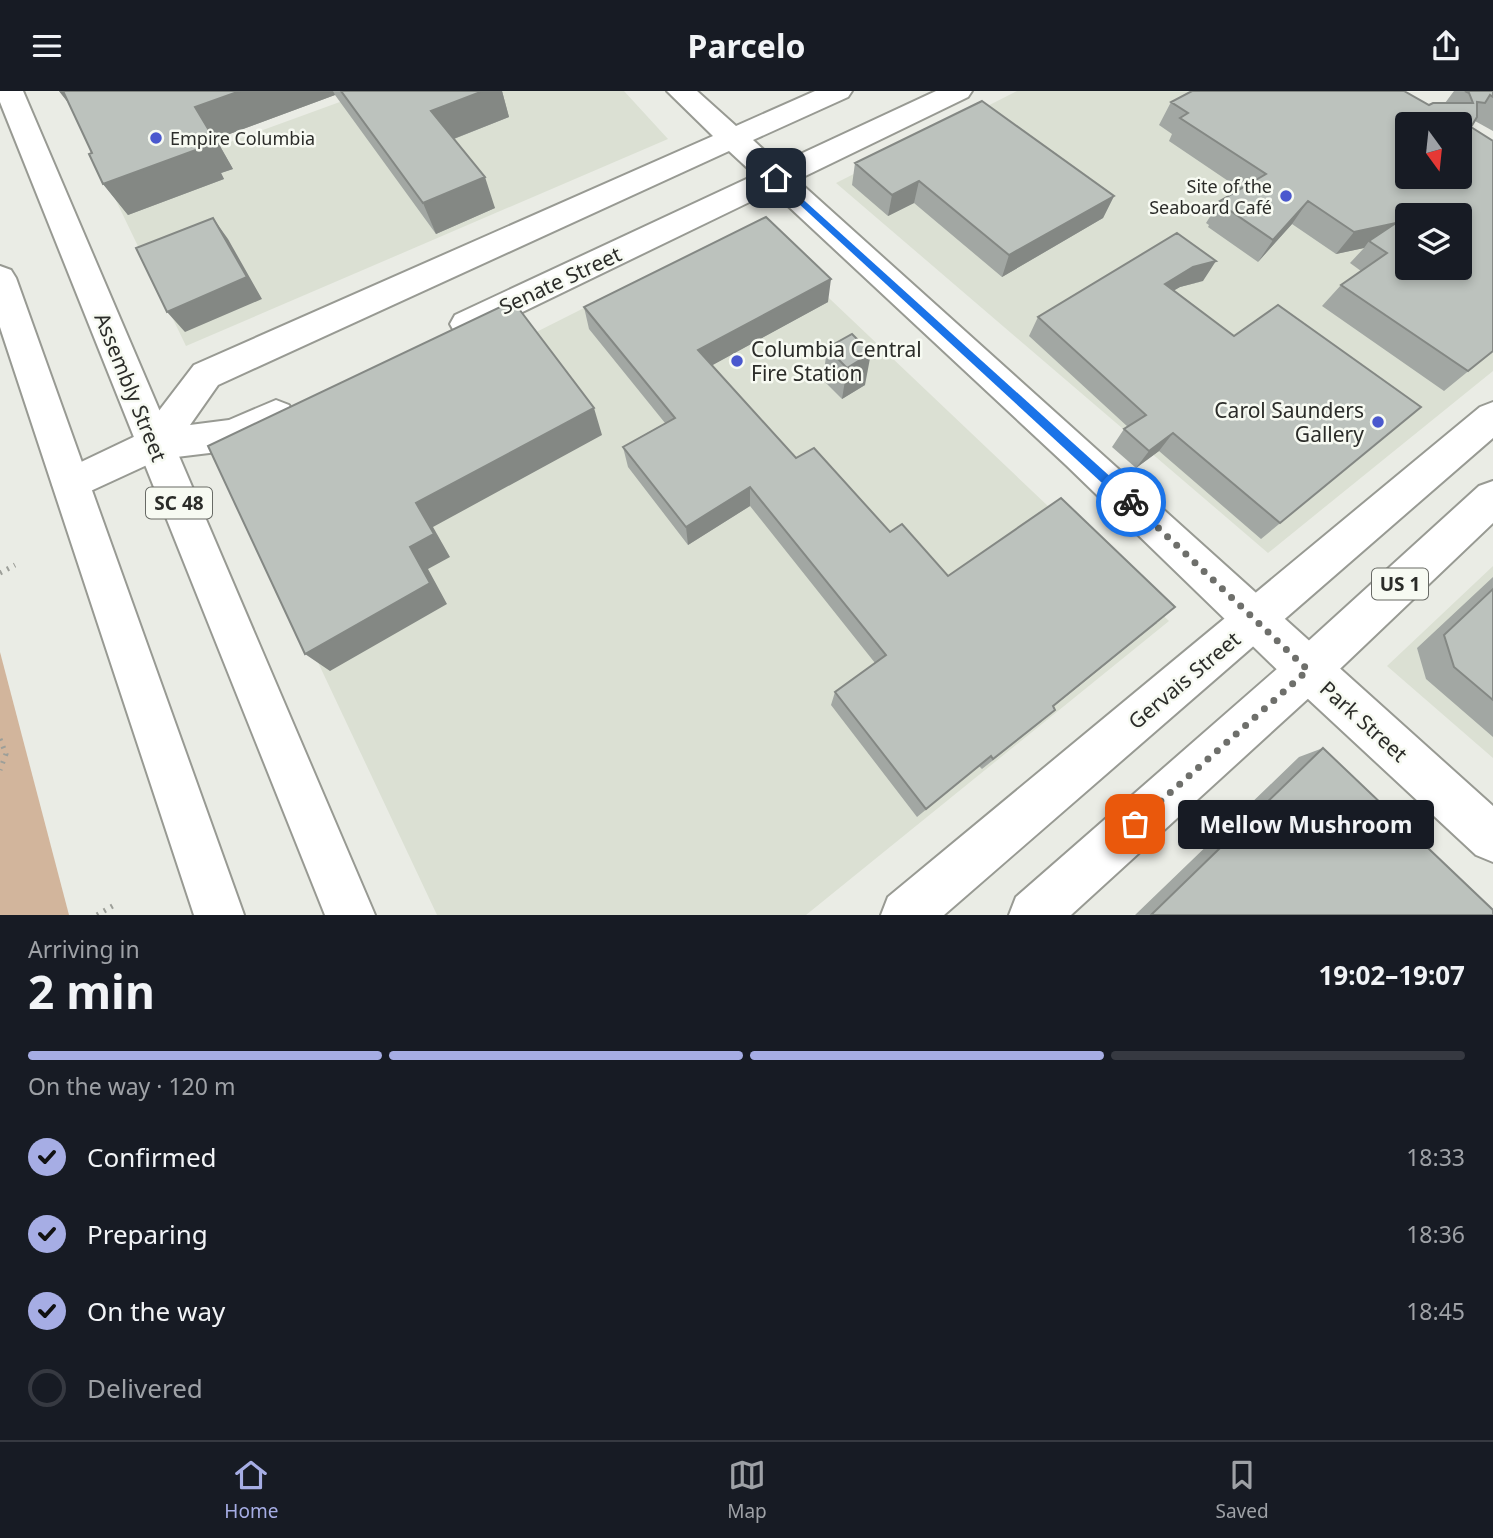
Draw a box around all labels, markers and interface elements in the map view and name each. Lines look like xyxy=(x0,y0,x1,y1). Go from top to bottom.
text: Parcelo xyxy=(688,24,805,67)
icon: menu xyxy=(28,27,66,65)
icon: share xyxy=(1427,27,1465,65)
north arrow xyxy=(1395,112,1472,189)
map controls xyxy=(1395,112,1472,280)
place label: Empire Columbia xyxy=(170,126,315,150)
marker: Empire Columbia xyxy=(148,130,164,146)
pin xyxy=(746,148,806,208)
icon: home xyxy=(757,159,795,197)
place label: Site of the Seaboard Café xyxy=(1149,174,1272,219)
marker: Site of the Seaboard Café xyxy=(1278,188,1294,204)
button: layers xyxy=(1395,203,1472,280)
street label: Senate Street xyxy=(494,239,626,321)
street label: Assembly Street xyxy=(88,308,174,466)
place label: Columbia Central Fire Station xyxy=(751,335,922,387)
marker: Columbia Central Fire Station xyxy=(729,353,745,369)
place label: Carol Saunders Gallery xyxy=(1214,396,1364,448)
marker: Carol Saunders Gallery xyxy=(1370,414,1386,430)
courier xyxy=(1096,467,1166,537)
icon: bike xyxy=(1112,483,1150,521)
road number: SC 48 xyxy=(146,487,212,519)
road number: US 1 xyxy=(1372,569,1428,599)
street label: Gervais Street xyxy=(1122,625,1246,735)
street label: Park Street xyxy=(1314,674,1414,768)
pin xyxy=(1105,794,1165,854)
callout: Mellow Mushroom xyxy=(1177,799,1432,849)
icon: bag xyxy=(1116,805,1154,843)
text: Mellow Mushroom xyxy=(1200,808,1412,840)
text: Arriving in xyxy=(28,933,140,965)
text: 19:02–19:07 xyxy=(1318,957,1465,993)
text: 2 min xyxy=(28,960,155,1022)
text: On the way · 120 m xyxy=(28,1070,235,1102)
icon: check xyxy=(28,1138,66,1176)
text: Confirmed xyxy=(87,1139,217,1175)
text: 18:33 xyxy=(1406,1141,1465,1173)
icon: check xyxy=(28,1215,66,1253)
text: Preparing xyxy=(87,1216,208,1252)
text: 18:36 xyxy=(1406,1218,1465,1250)
icon: check xyxy=(28,1292,66,1330)
text: On the way xyxy=(87,1293,225,1329)
text: 18:45 xyxy=(1406,1295,1465,1327)
text: Delivered xyxy=(87,1370,203,1406)
tab: Home xyxy=(224,1456,278,1524)
tab: Map xyxy=(727,1456,767,1524)
tab: Saved xyxy=(1215,1456,1269,1524)

